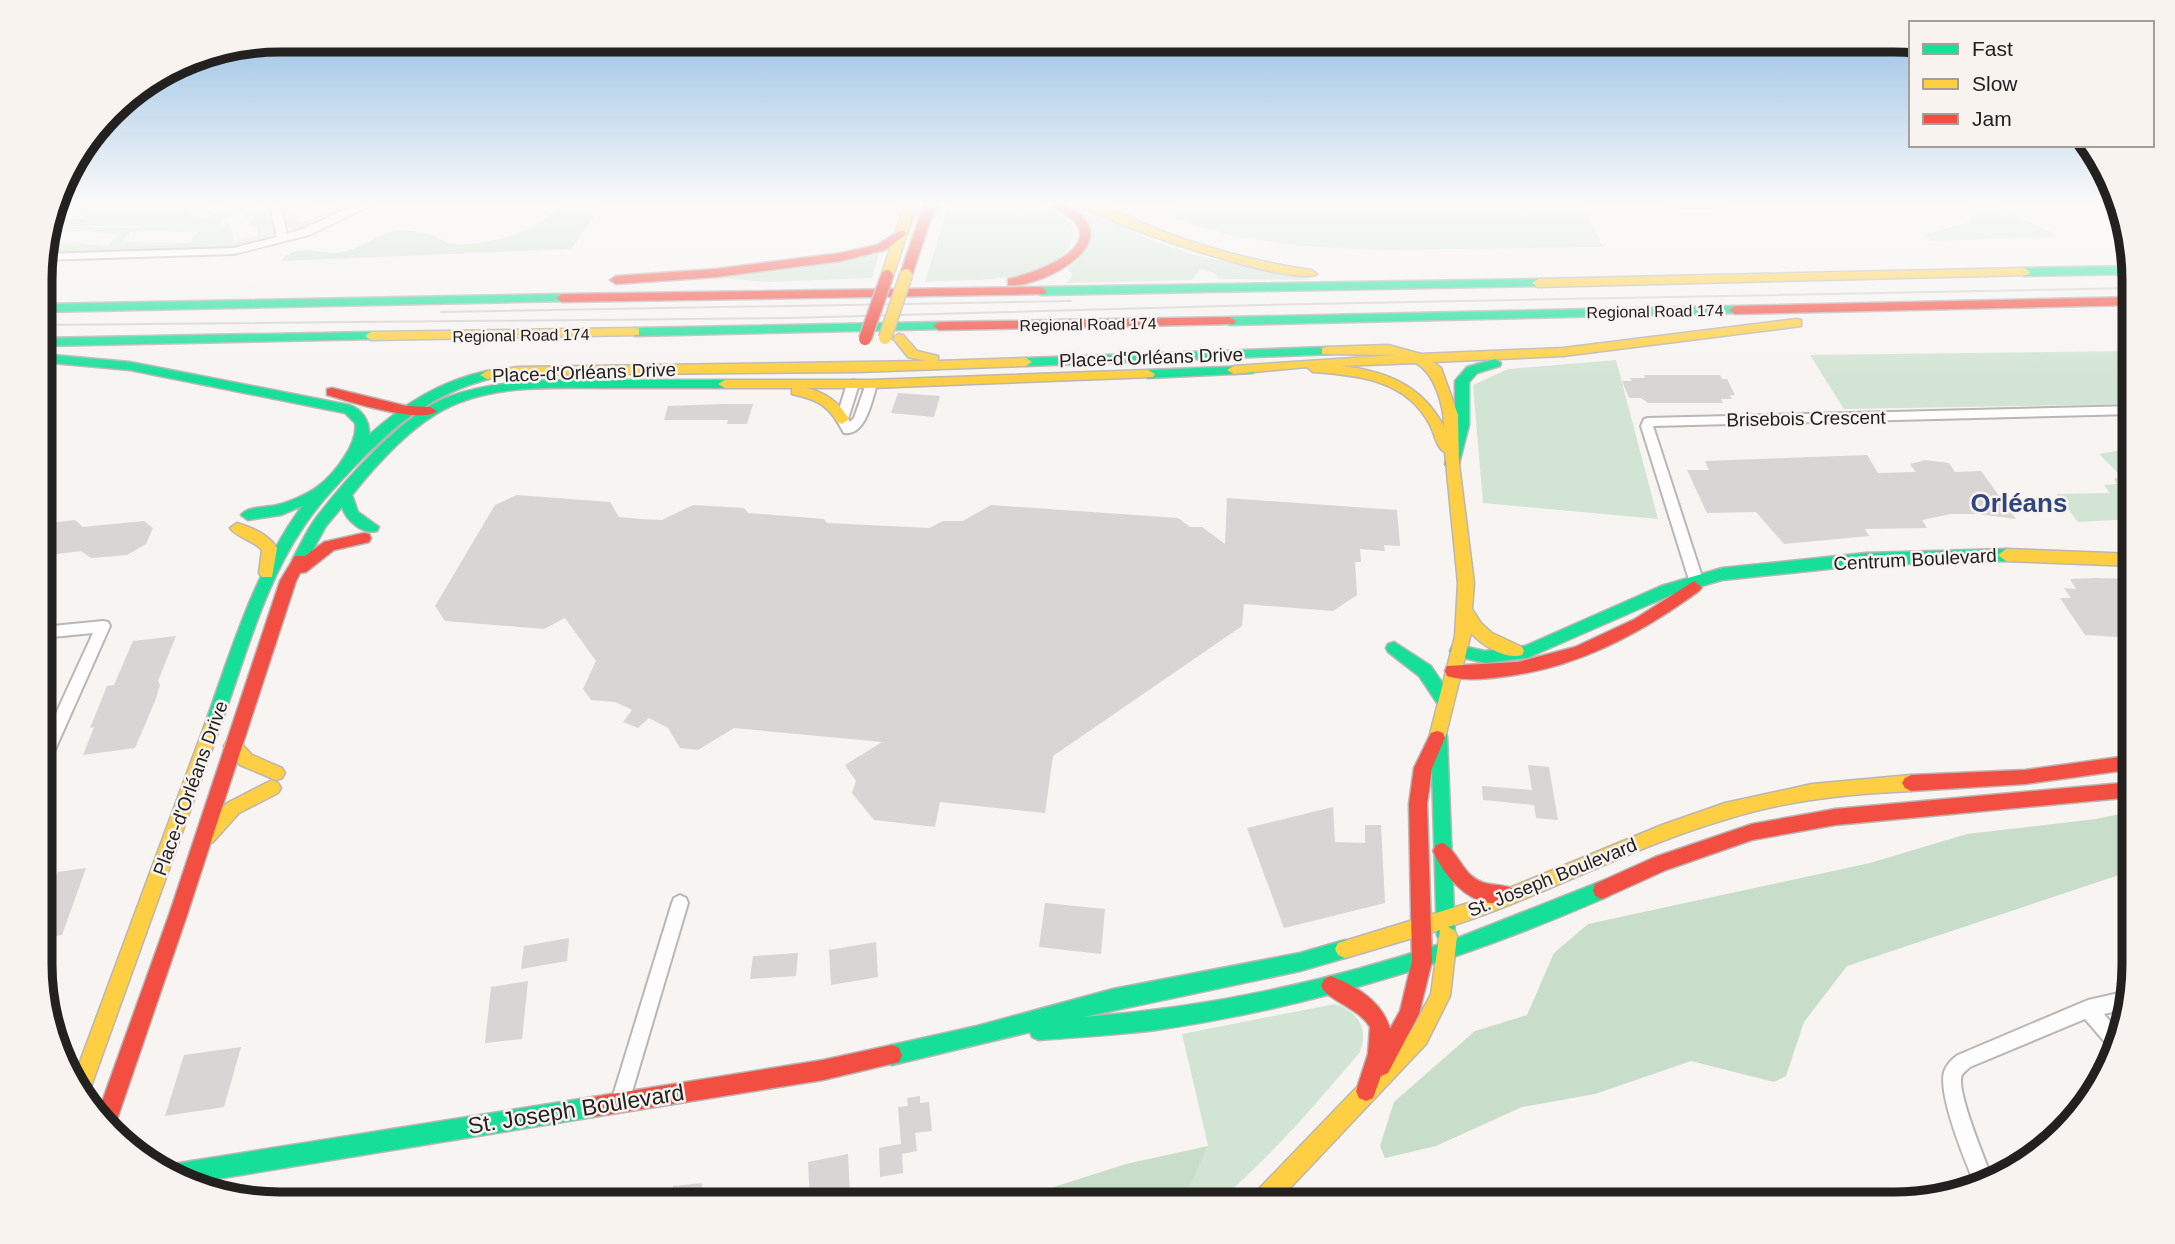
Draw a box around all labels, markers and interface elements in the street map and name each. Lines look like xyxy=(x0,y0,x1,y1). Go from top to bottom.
legend xyxy=(1909,21,2154,147)
text: Fast xyxy=(1972,37,2013,60)
text: Slow xyxy=(1972,72,2018,95)
text: Jam xyxy=(1972,107,2012,130)
street label: Regional Road 174 xyxy=(1586,302,1724,321)
street label: Regional Road 174 xyxy=(1019,315,1157,334)
street label: Regional Road 174 xyxy=(452,326,590,345)
street label: Place-d'Orléans Drive xyxy=(1059,344,1243,371)
street label: Place-d'Orléans Drive xyxy=(492,359,676,386)
street label: Brisebois Crescent xyxy=(1726,407,1887,430)
district label: Orléans xyxy=(1971,488,2067,518)
street label: Centrum Boulevard xyxy=(1833,545,1997,574)
street label: Place-d'Orléans Drive xyxy=(149,698,232,878)
street label: St. Joseph Boulevard xyxy=(1465,834,1640,921)
street label: St. Joseph Boulevard xyxy=(466,1079,686,1139)

